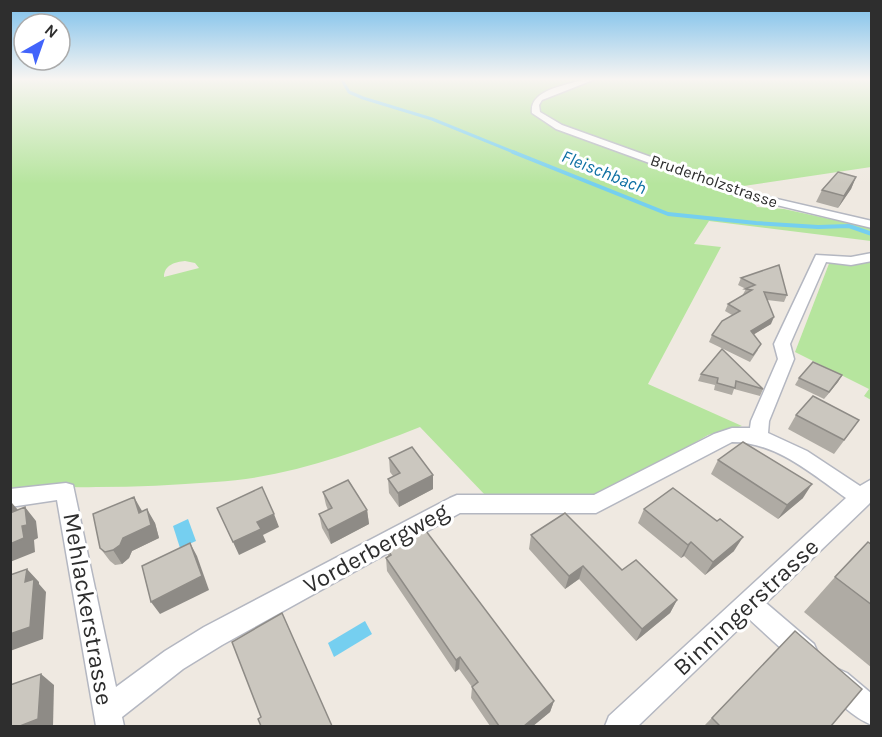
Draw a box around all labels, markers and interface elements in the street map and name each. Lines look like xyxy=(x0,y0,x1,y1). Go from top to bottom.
north arrow xyxy=(12,12,72,72)
text: N xyxy=(41,20,62,42)
water label: Fleischbach xyxy=(558,145,650,199)
street label: Bruderholzstrasse xyxy=(648,150,780,212)
street label: Vorderbergweg xyxy=(299,496,454,599)
street label: Mehlackerstrasse xyxy=(57,511,119,707)
street label: Binningerstrasse xyxy=(668,533,824,681)

